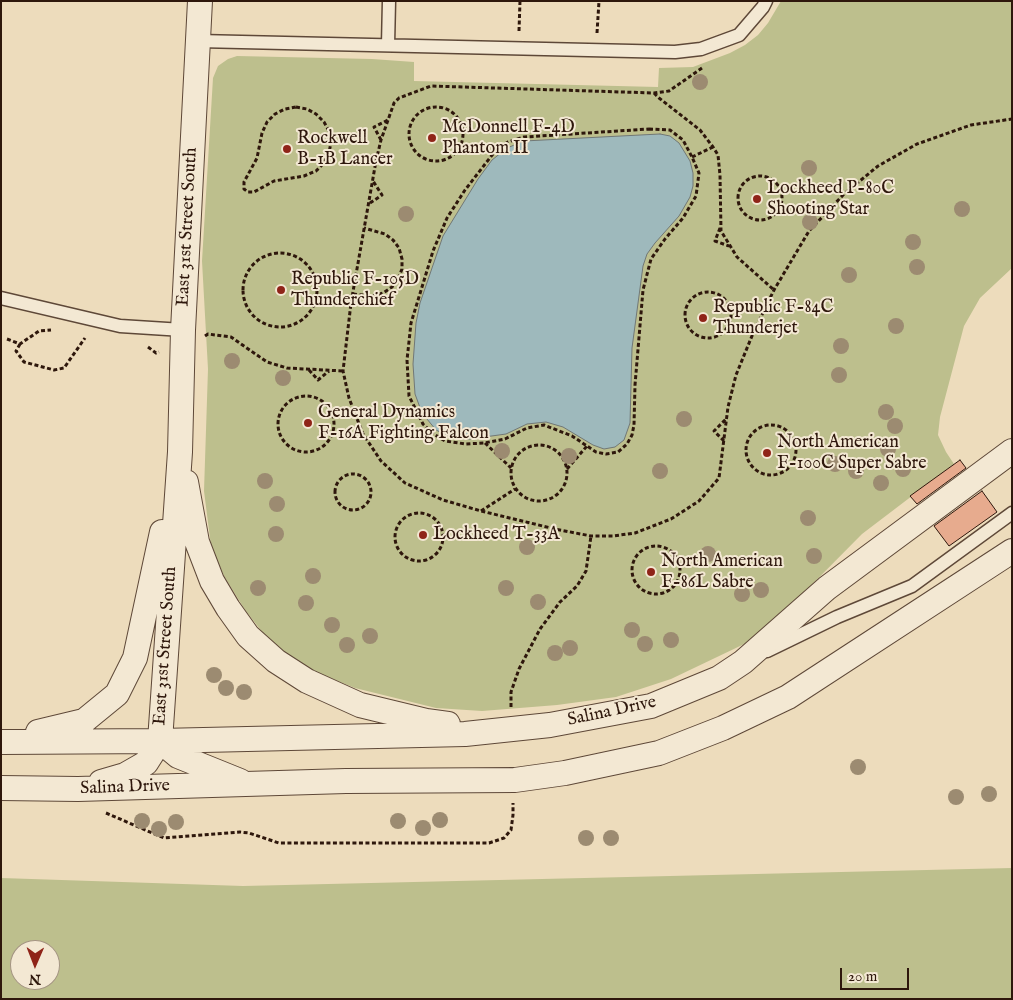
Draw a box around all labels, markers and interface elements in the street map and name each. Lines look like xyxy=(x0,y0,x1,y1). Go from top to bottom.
place label: McDonnell F-4D Phantom II xyxy=(442,117,575,160)
place label: Rockwell B-1B Lancer xyxy=(297,128,393,170)
marker: McDonnell F-4D Phantom II xyxy=(426,132,438,144)
marker: Rockwell B-1B Lancer xyxy=(281,143,293,155)
street label: East 31st Street South xyxy=(173,147,203,307)
place label: Lockheed P-80C Shooting Star xyxy=(767,178,894,220)
marker: Lockheed P-80C Shooting Star xyxy=(751,193,763,205)
place label: Republic F-105D Thunderchief xyxy=(291,269,419,312)
marker: Republic F-105D Thunderchief xyxy=(275,284,287,296)
place label: Republic F-84C Thunderjet xyxy=(713,297,833,340)
marker: Republic F-84C Thunderjet xyxy=(697,312,709,324)
place label: General Dynamics F-16A Fighting Falcon xyxy=(318,402,489,444)
marker: General Dynamics F-16A Fighting Falcon xyxy=(302,417,314,429)
place label: North American F-100C Super Sabre xyxy=(777,432,926,474)
marker: North American F-100C Super Sabre xyxy=(761,447,773,459)
place label: Lockheed T-33A xyxy=(433,524,560,546)
marker: Lockheed T-33A xyxy=(417,529,429,541)
place label: North American F-86L Sabre xyxy=(661,551,783,594)
street label: East 31st Street South xyxy=(150,566,182,726)
marker: North American F-86L Sabre xyxy=(645,566,657,578)
street label: Salina Drive xyxy=(566,692,658,732)
street label: Salina Drive xyxy=(80,776,170,800)
north arrow xyxy=(10,940,60,990)
scale bar xyxy=(843,958,912,990)
text: 20 m xyxy=(848,967,877,986)
text: N xyxy=(29,970,41,988)

